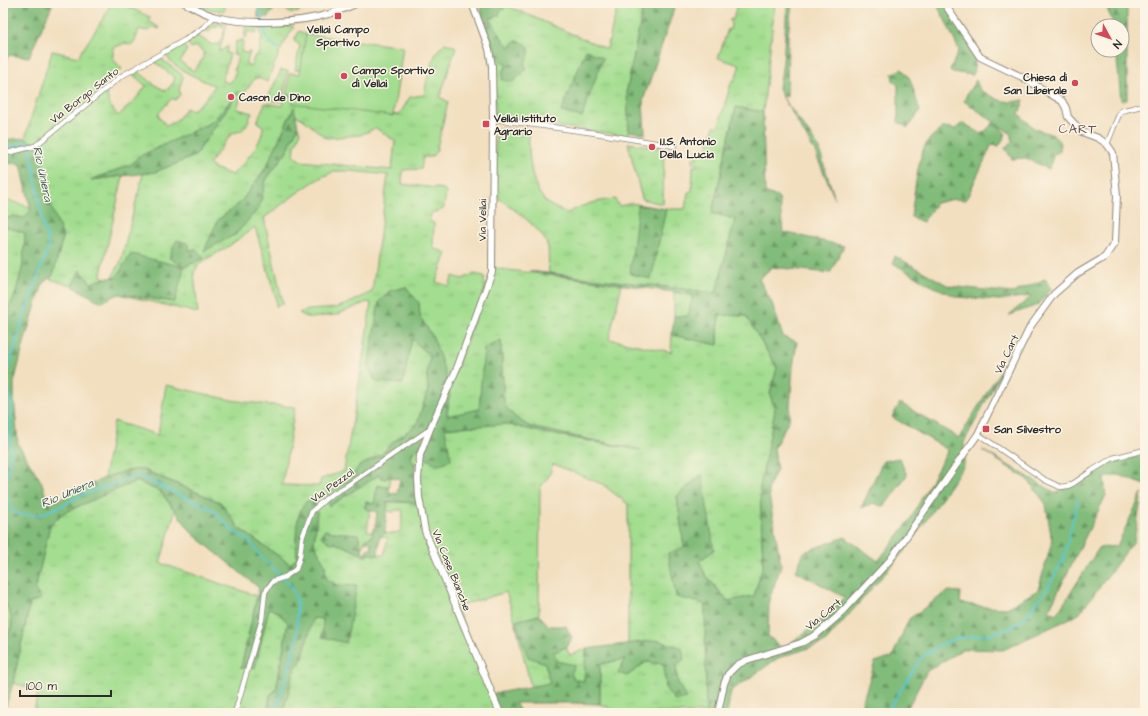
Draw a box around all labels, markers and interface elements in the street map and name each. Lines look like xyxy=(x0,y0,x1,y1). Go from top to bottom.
marker: Vellai Campo Sportivo xyxy=(333,11,343,21)
north arrow xyxy=(1090,18,1130,58)
place label: Vellai Campo Sportivo xyxy=(306,22,370,51)
text: N xyxy=(1109,37,1125,52)
street label: Via Borgo Santo xyxy=(47,63,123,128)
place label: Campo Sportivo di Vellai xyxy=(351,63,435,91)
place label: Chiesa di San Liberale xyxy=(1003,70,1067,98)
marker: Campo Sportivo di Vellai xyxy=(339,71,349,81)
marker: Chiesa di San Liberale xyxy=(1070,78,1080,88)
place label: Cason de Dino xyxy=(239,90,311,105)
marker: Cason de Dino xyxy=(226,92,236,102)
place label: Vellai Istituto Agrario xyxy=(493,111,557,141)
marker: Vellai Istituto Agrario xyxy=(481,119,491,129)
district label: CART xyxy=(1059,120,1097,138)
place label: I.I.S. Antonio Della Lucia xyxy=(660,134,717,162)
marker: I.I.S. Antonio Della Lucia xyxy=(647,142,657,152)
water label: Rio Uniera xyxy=(28,145,57,204)
street label: Via Vellai xyxy=(475,198,490,241)
street label: Via Cart xyxy=(990,331,1023,377)
place label: San Silvestro xyxy=(993,422,1062,437)
marker: San Silvestro xyxy=(981,424,991,434)
street label: Via Pezzol xyxy=(308,464,357,506)
water label: Rio Uniera xyxy=(38,474,97,512)
street label: Via Case Bianche xyxy=(428,527,475,613)
street label: Via Cart xyxy=(802,595,845,634)
scale bar xyxy=(20,672,111,698)
text: 100 m xyxy=(26,678,57,695)

